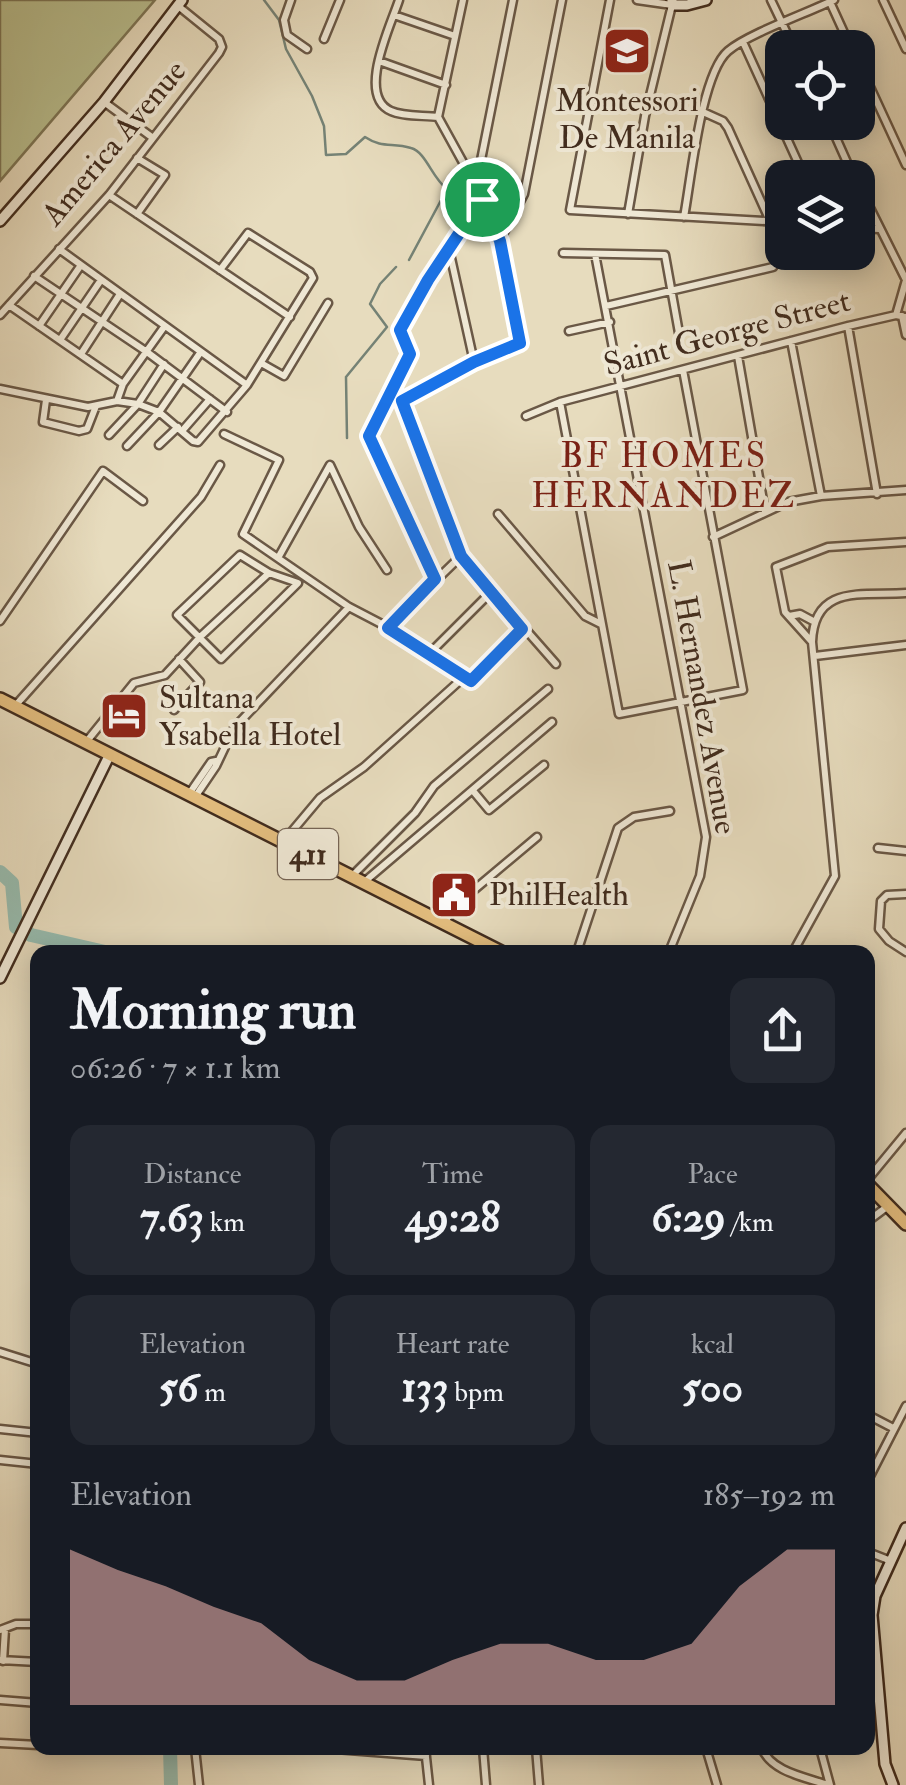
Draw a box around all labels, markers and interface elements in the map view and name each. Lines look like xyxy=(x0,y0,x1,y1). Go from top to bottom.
school or university icon: Montessori De Manila xyxy=(601,25,653,77)
map controls xyxy=(765,30,875,270)
button: locate xyxy=(765,30,875,140)
street label: America Avenue xyxy=(32,52,195,235)
place label: Montessori De Manila xyxy=(555,81,699,158)
pin xyxy=(440,157,525,242)
button: layers xyxy=(765,160,875,270)
icon: arrive xyxy=(455,172,510,227)
street label: Saint George Street xyxy=(599,281,855,385)
district label: BF HOMES HERNANDEZ xyxy=(531,434,797,518)
street label: L. Hernandez Avenue xyxy=(658,557,746,837)
place label: Sultana Ysabella Hotel xyxy=(159,678,341,755)
hotel icon: Sultana Ysabella Hotel xyxy=(98,690,150,742)
road number: 411 xyxy=(278,829,338,879)
public building icon: PhilHealth xyxy=(428,869,480,921)
place label: PhilHealth xyxy=(489,875,629,915)
text: Morning run xyxy=(70,976,356,1045)
button: share xyxy=(730,978,835,1083)
text: 06:26 · 7 × 1.1 km xyxy=(70,1048,281,1088)
text: Distance xyxy=(144,1157,241,1192)
text: Time xyxy=(422,1157,483,1192)
text: Pace xyxy=(687,1157,738,1192)
text: 7.63 xyxy=(140,1192,204,1244)
text: 49:28 xyxy=(405,1192,500,1244)
text: 6:29 xyxy=(651,1192,726,1244)
text: km xyxy=(204,1205,245,1240)
text: /km xyxy=(726,1205,774,1240)
text: Elevation xyxy=(139,1327,246,1362)
text: Heart rate xyxy=(396,1327,509,1362)
text: kcal xyxy=(691,1327,734,1362)
text: 56 xyxy=(159,1362,198,1414)
text: 133 xyxy=(401,1362,448,1414)
text: 500 xyxy=(682,1362,743,1414)
text: m xyxy=(198,1375,226,1410)
text: bpm xyxy=(448,1375,504,1410)
text: Elevation xyxy=(70,1475,192,1515)
text: 185–192 m xyxy=(703,1475,835,1515)

